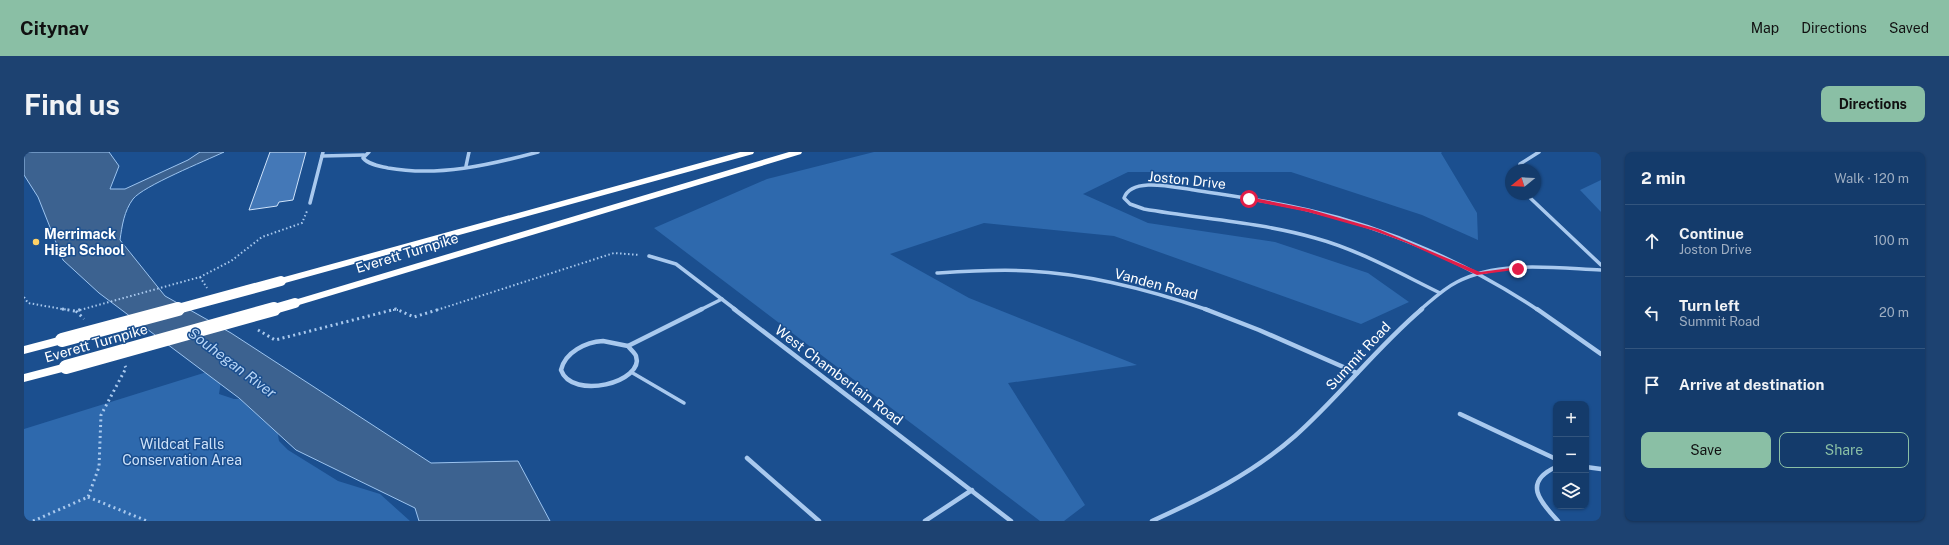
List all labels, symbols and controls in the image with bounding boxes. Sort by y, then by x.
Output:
text: Citynav [20,17,89,39]
text: Map [1751,20,1779,36]
text: Directions [1801,20,1867,36]
text: Saved [1889,20,1929,36]
button: Directions [1821,86,1925,122]
text: Find us [24,88,120,121]
north arrow [1505,164,1541,200]
street label: Joston Drive [1147,168,1227,192]
text: 2 min [1641,168,1686,188]
text: Walk · 120 m [1834,171,1909,186]
route start [1240,190,1258,208]
text: Continue [1679,225,1744,242]
place label: Merrimack High School [44,226,125,258]
street label: Everett Turnpike [354,230,460,276]
icon: ahead [1641,230,1663,252]
text: 100 m [1873,233,1909,248]
marker: Merrimack High School [31,237,41,247]
text: Joston Drive [1679,242,1752,257]
route end [1509,260,1527,278]
street label: Vanden Road [1113,265,1199,303]
text: Turn left [1679,297,1740,314]
icon: left [1641,302,1663,324]
text: 20 m [1879,305,1909,320]
text: Summit Road [1679,314,1760,329]
street label: Summit Road [1322,319,1394,393]
street label: Everett Turnpike [43,321,149,365]
street label: West Chamberlain Road [772,322,906,428]
water label: Souhegan River [185,324,280,401]
icon: arrive [1641,374,1663,396]
text: Arrive at destination [1679,376,1824,393]
map controls [1553,401,1589,509]
button: + [1553,401,1589,437]
button: Save [1641,432,1771,468]
button: Share [1779,432,1909,468]
park label: Wildcat Falls Conservation Area [122,436,242,468]
button: − [1553,437,1589,473]
button: layers [1553,473,1589,509]

